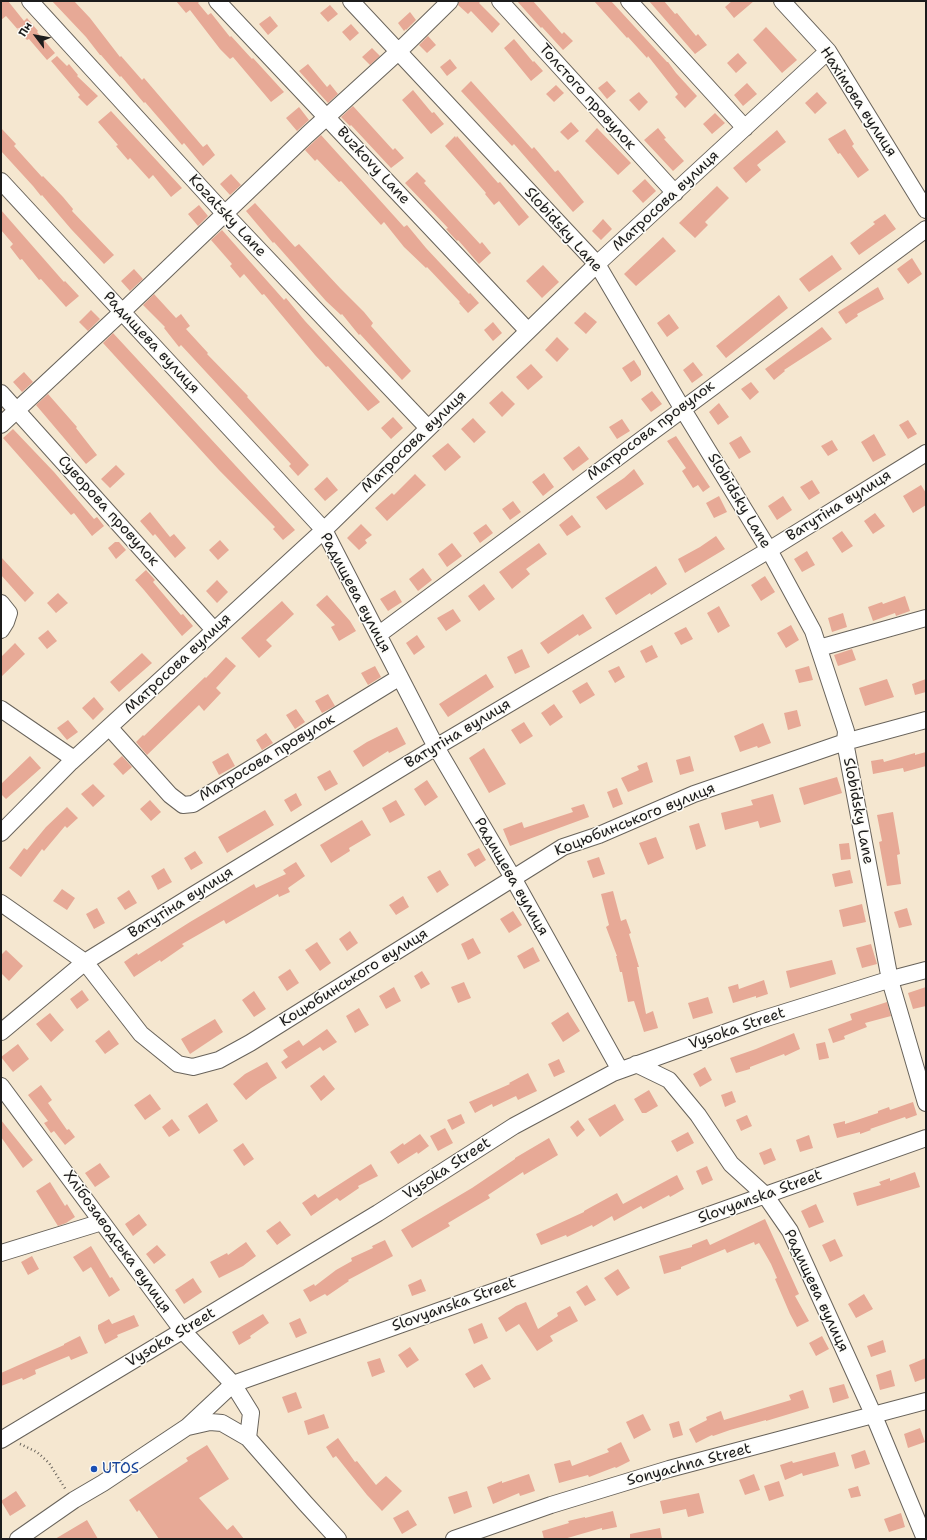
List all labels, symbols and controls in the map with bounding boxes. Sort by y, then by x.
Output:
north arrow [16,16,56,56]
text: Пн [15,19,36,40]
street label: Толстого провулок [535,40,639,154]
street label: Нахімова вулиця [816,44,900,160]
street label: Buzkovy Lane [333,124,413,208]
street label: Матросова вулиця [609,147,723,255]
street label: Kozatsky Lane [184,171,270,261]
street label: Slobidsky Lane [520,184,606,276]
street label: Радищева вулиця [99,288,203,398]
street label: Матросова провулок [584,377,718,485]
street label: Матросова вулиця [358,387,470,497]
street label: Slobidsky Lane [703,450,775,552]
street label: Суворова провулок [54,452,162,570]
street label: Ватутіна вулиця [783,467,895,545]
street label: Радищева вулиця [316,530,394,656]
street label: Матросова вулиця [121,610,235,718]
street label: Ватутіна вулиця [402,695,514,773]
street label: Матросова провулок [196,710,338,806]
street label: Slobidsky Lane [839,756,877,866]
street label: Коцюбинського вулиця [552,780,718,860]
street label: Радищева вулиця [470,815,552,939]
street label: Ватутіна вулиця [125,864,237,942]
street label: Коцюбинського вулиця [277,925,431,1031]
street label: Vysoka Street [686,1004,788,1054]
street label: Vysoka Street [400,1134,494,1204]
street label: Slovyanska Street [696,1166,824,1228]
street label: Хлібозаводська вулиця [59,1167,175,1317]
street label: Радищева вулиця [780,1227,852,1355]
street label: Slovyanska Street [390,1274,518,1336]
street label: Vysoka Street [123,1304,219,1372]
street label: Sonyachna Street [625,1440,753,1490]
place label: UTOS [102,1460,139,1478]
marker: UTOS [89,1464,99,1474]

